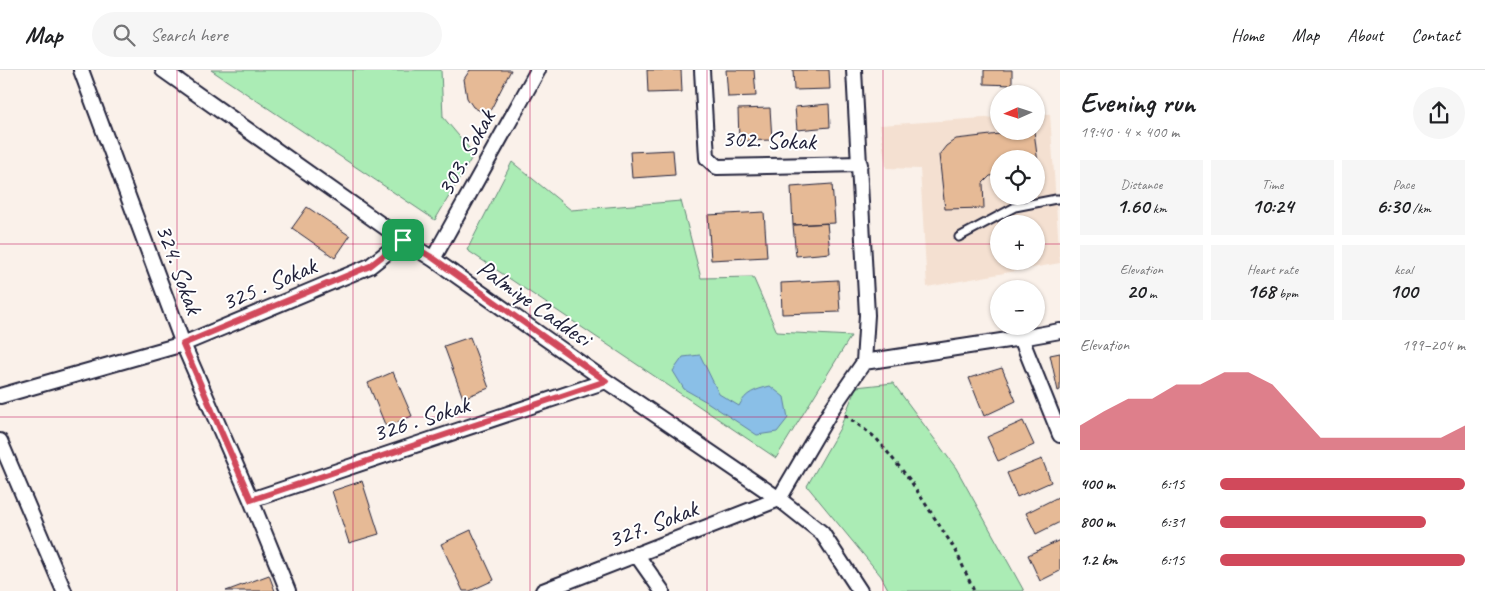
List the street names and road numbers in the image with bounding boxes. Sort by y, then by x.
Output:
street label: 303. Sokak [429,103,504,202]
street label: 302. Sokak [722,122,818,158]
street label: 324. Sokak [148,219,211,320]
street label: 325 . Sokak [217,249,323,318]
street label: Palmiye Caddesi [471,252,600,356]
street label: 326 . Sokak [369,388,475,450]
street label: 327. Sokak [603,492,704,556]

